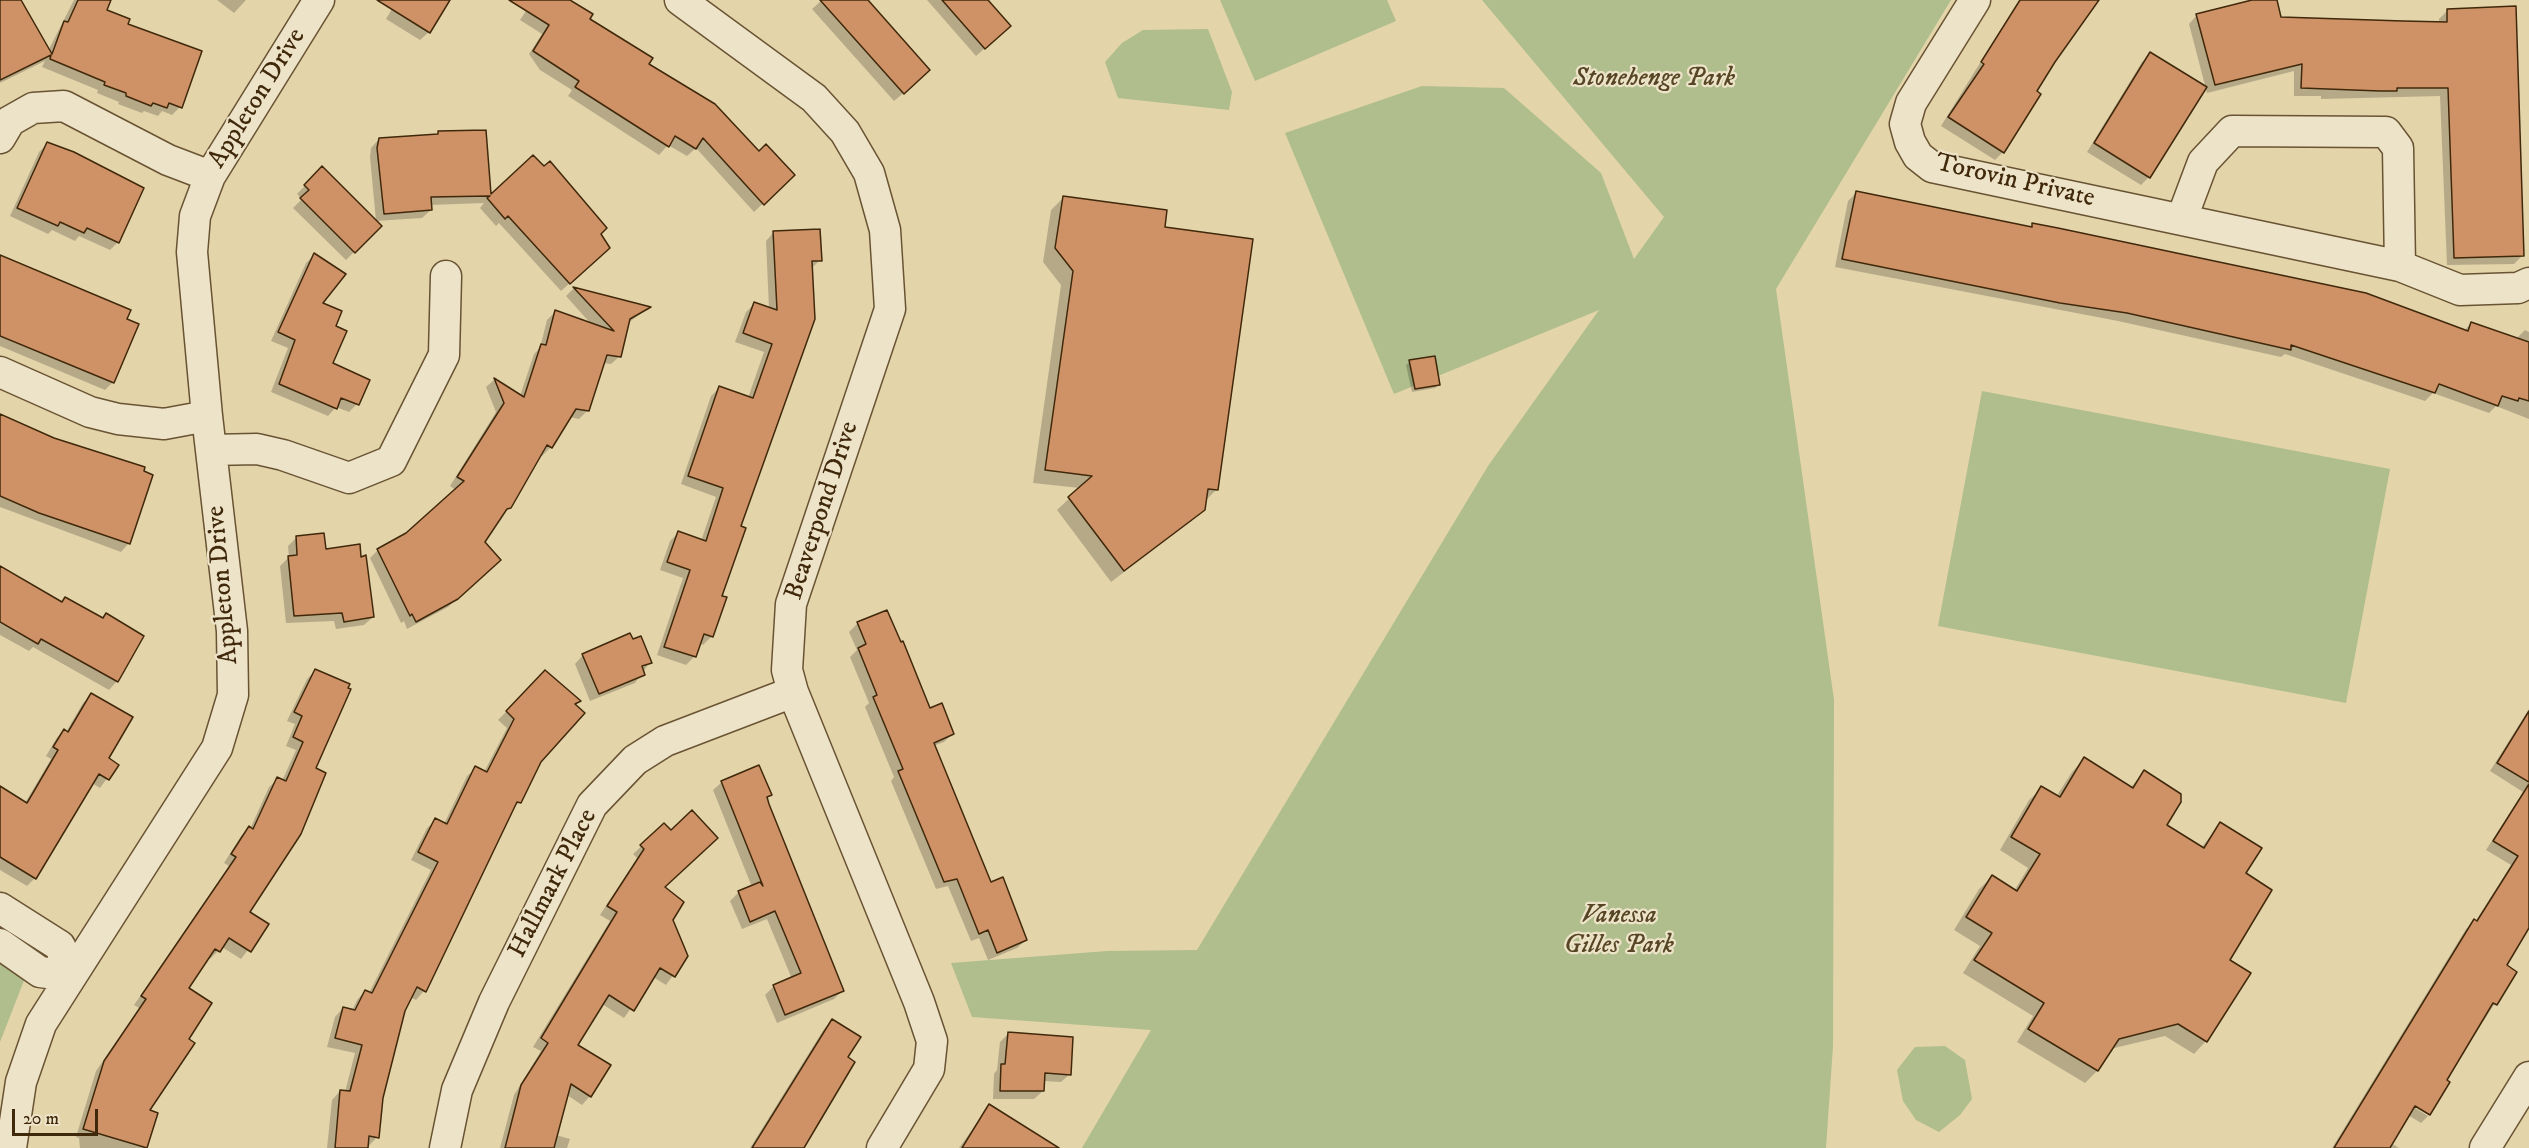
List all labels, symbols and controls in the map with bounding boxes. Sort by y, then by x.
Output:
street label: Appleton Drive [203,23,313,175]
park label: Stonehenge Park [1573,64,1735,96]
street label: Torovin Private [1932,149,2098,215]
street label: Beaverpond Drive [779,418,867,604]
street label: Appleton Drive [202,504,246,666]
street label: Hallmark Place [503,804,605,964]
park label: Vanessa Gilles Park [1564,901,1674,963]
scale bar [15,1097,100,1135]
text: 20 m [23,1108,59,1130]

